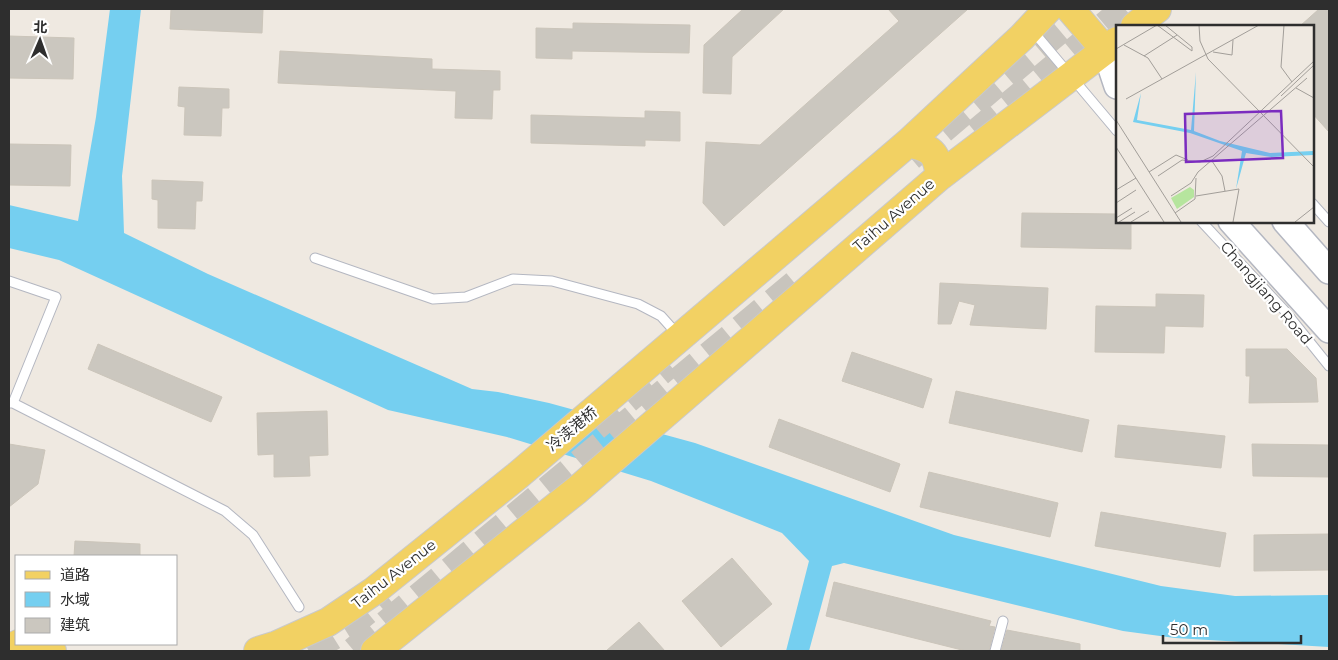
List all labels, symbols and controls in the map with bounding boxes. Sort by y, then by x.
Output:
north arrow [15,15,65,65]
text: 北 [33,18,48,36]
inset map [1116,25,1313,222]
street label: Taihu Avenue [849,174,938,255]
street label: Changjiang Road [1216,237,1316,348]
street label: 冷渎港桥 [543,402,601,455]
street label: Taihu Avenue [348,535,440,612]
legend [15,555,178,645]
text: 道路 [60,565,90,584]
text: 水域 [60,590,90,609]
scale bar [1163,612,1300,644]
text: 建筑 [60,615,90,634]
text: 50 m [1170,620,1208,639]

